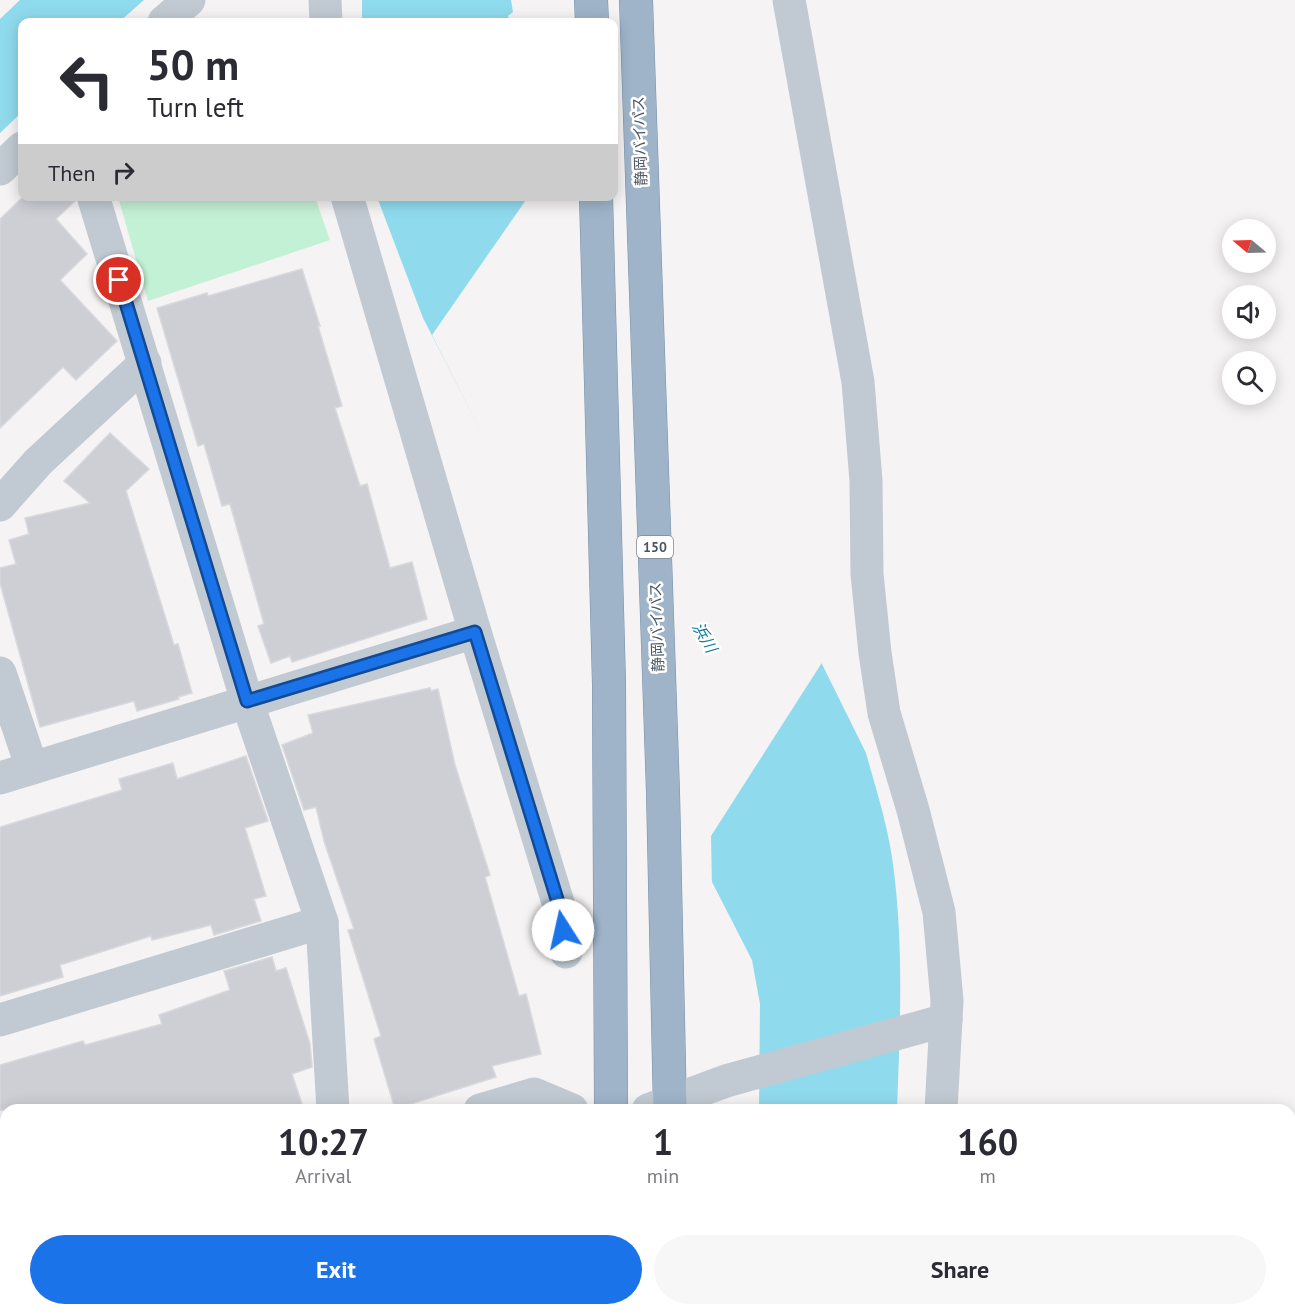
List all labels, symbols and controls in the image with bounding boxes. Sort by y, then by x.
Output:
text: 50 m [147,37,239,92]
icon: left [48,42,126,120]
text: Turn left [147,90,244,124]
street label: 静岡バイパス [628,96,651,186]
icon: right [107,156,140,189]
text: Then [48,159,95,187]
north arrow [1222,219,1276,273]
map controls [1222,219,1276,405]
pin [93,254,144,305]
icon: arrive [102,263,135,296]
button: sound [1222,285,1276,339]
button: search [1222,351,1276,405]
road number: 150 [637,536,673,558]
street label: 静岡バイパス [645,582,668,672]
water label: 浜川 [688,618,723,658]
position arrow [531,898,595,962]
text: 10:27 [278,1118,369,1165]
text: 1 [653,1118,673,1165]
text: 160 [957,1118,1018,1165]
text: Arrival [295,1163,351,1189]
text: min [647,1163,679,1189]
text: m [980,1163,996,1189]
button: Exit [30,1235,642,1304]
button: Share [654,1235,1266,1304]

